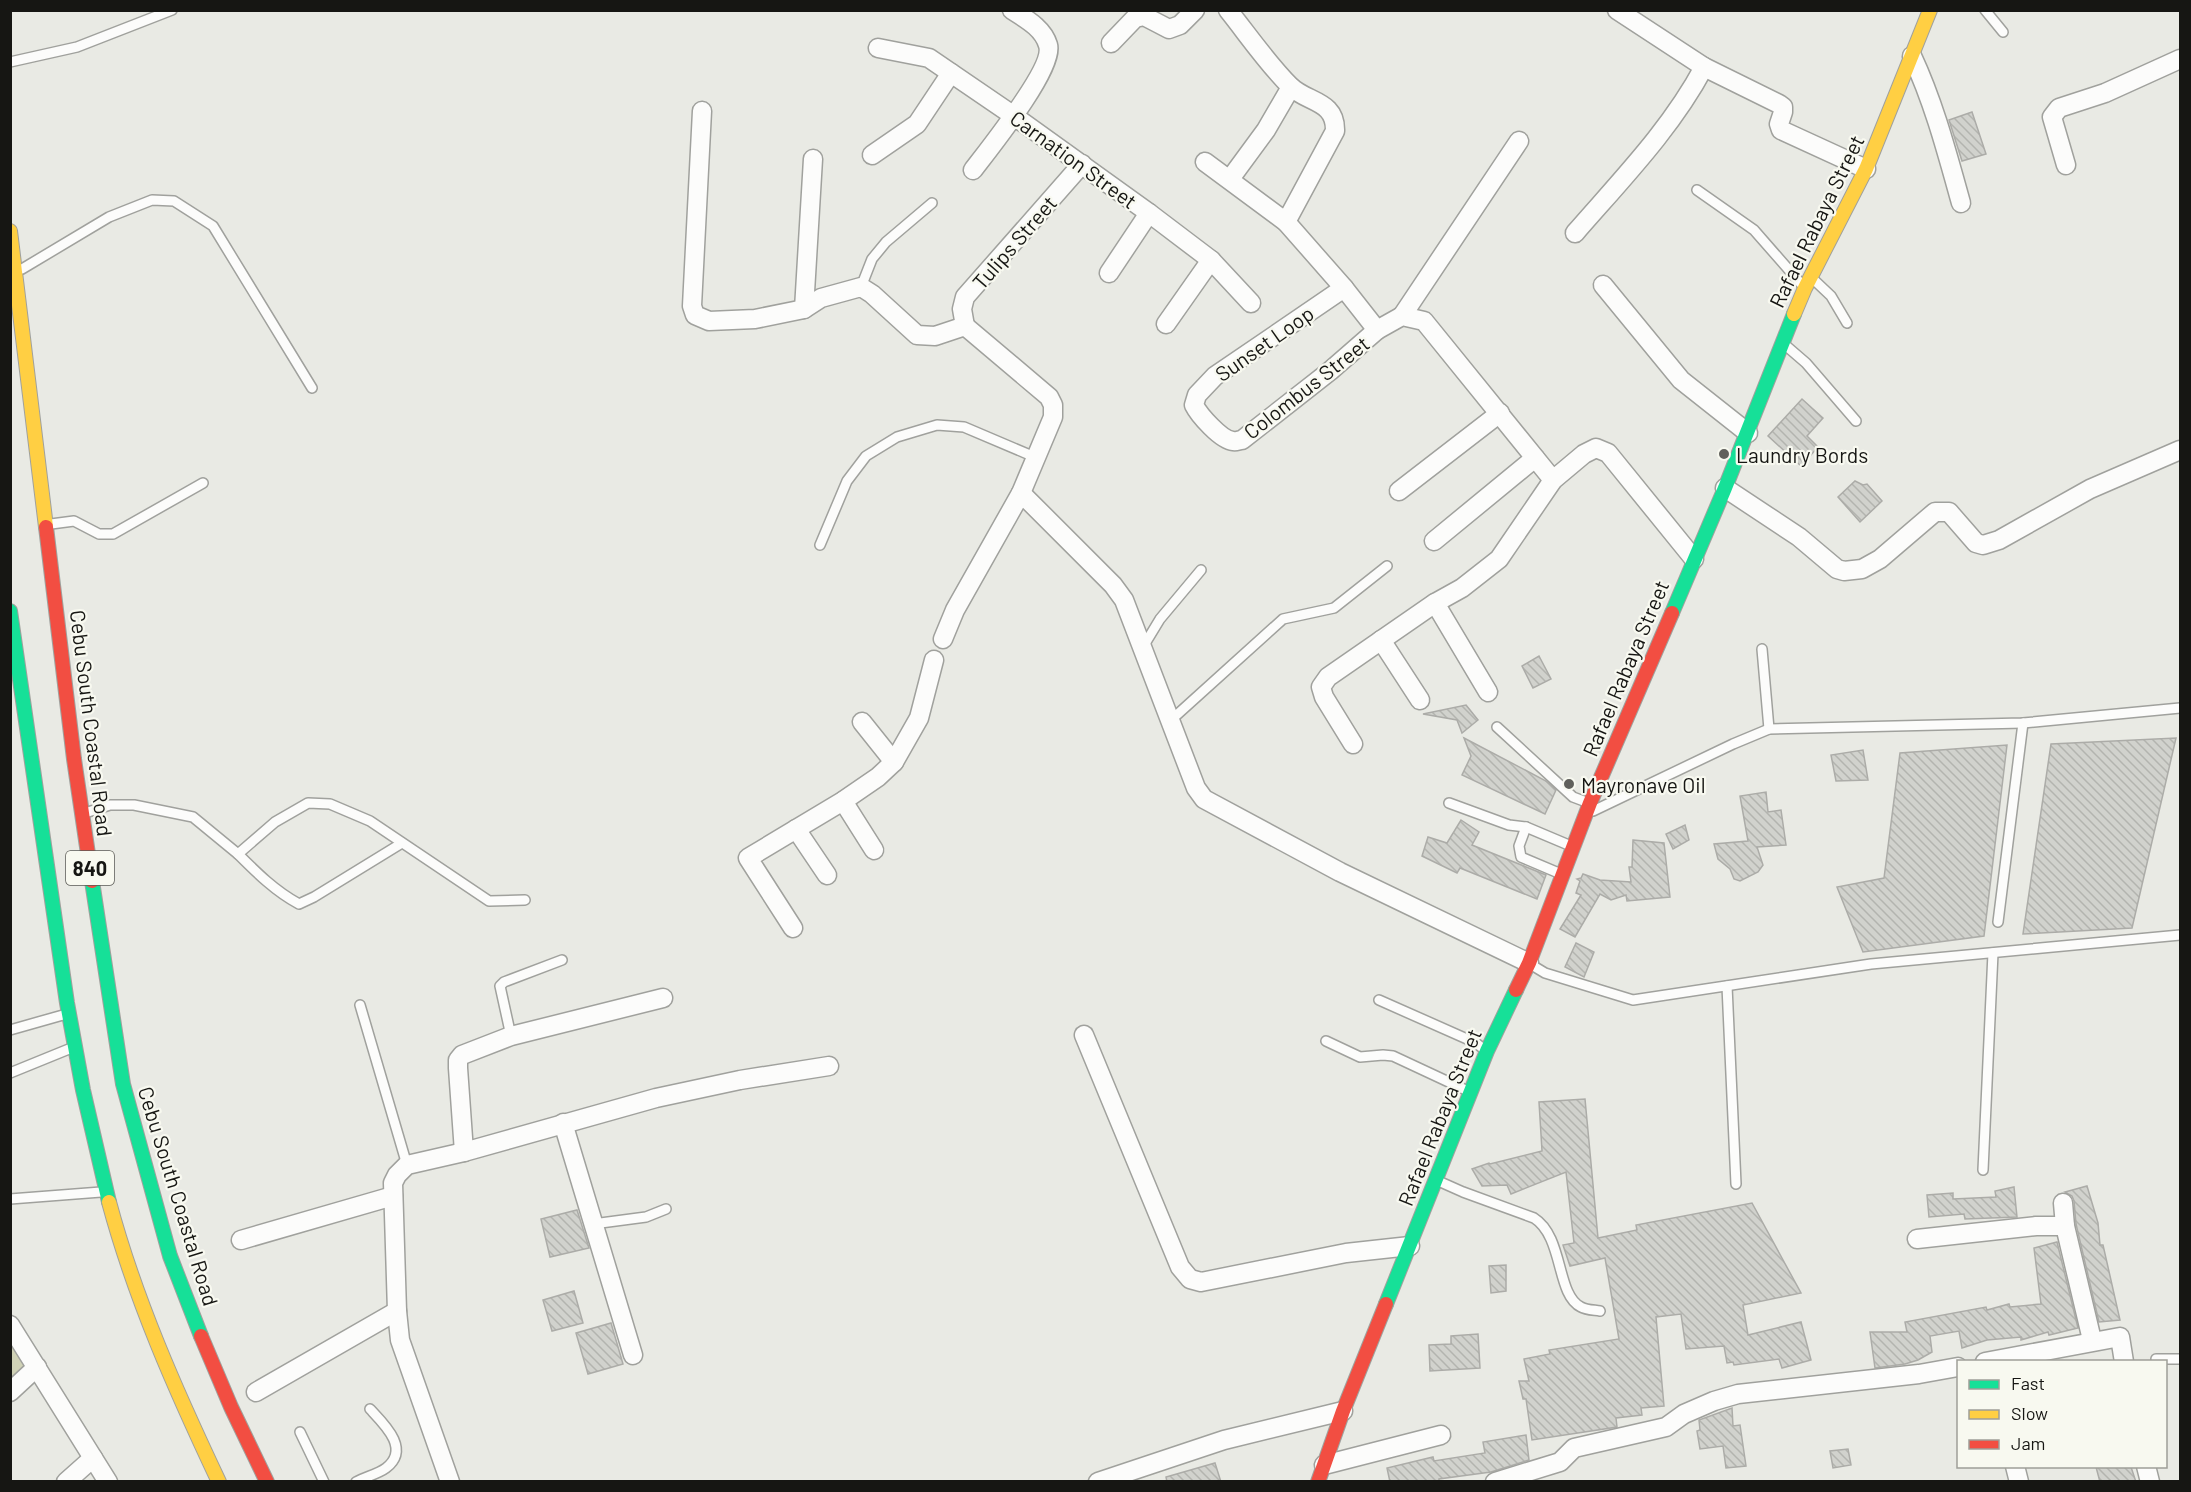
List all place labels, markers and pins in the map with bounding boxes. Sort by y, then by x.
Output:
place label: Laundry Bords [1736,442,1868,467]
marker: Laundry Bords [1717,447,1731,461]
place label: Mayronave Oil [1581,772,1705,797]
marker: Mayronave Oil [1562,777,1576,791]

